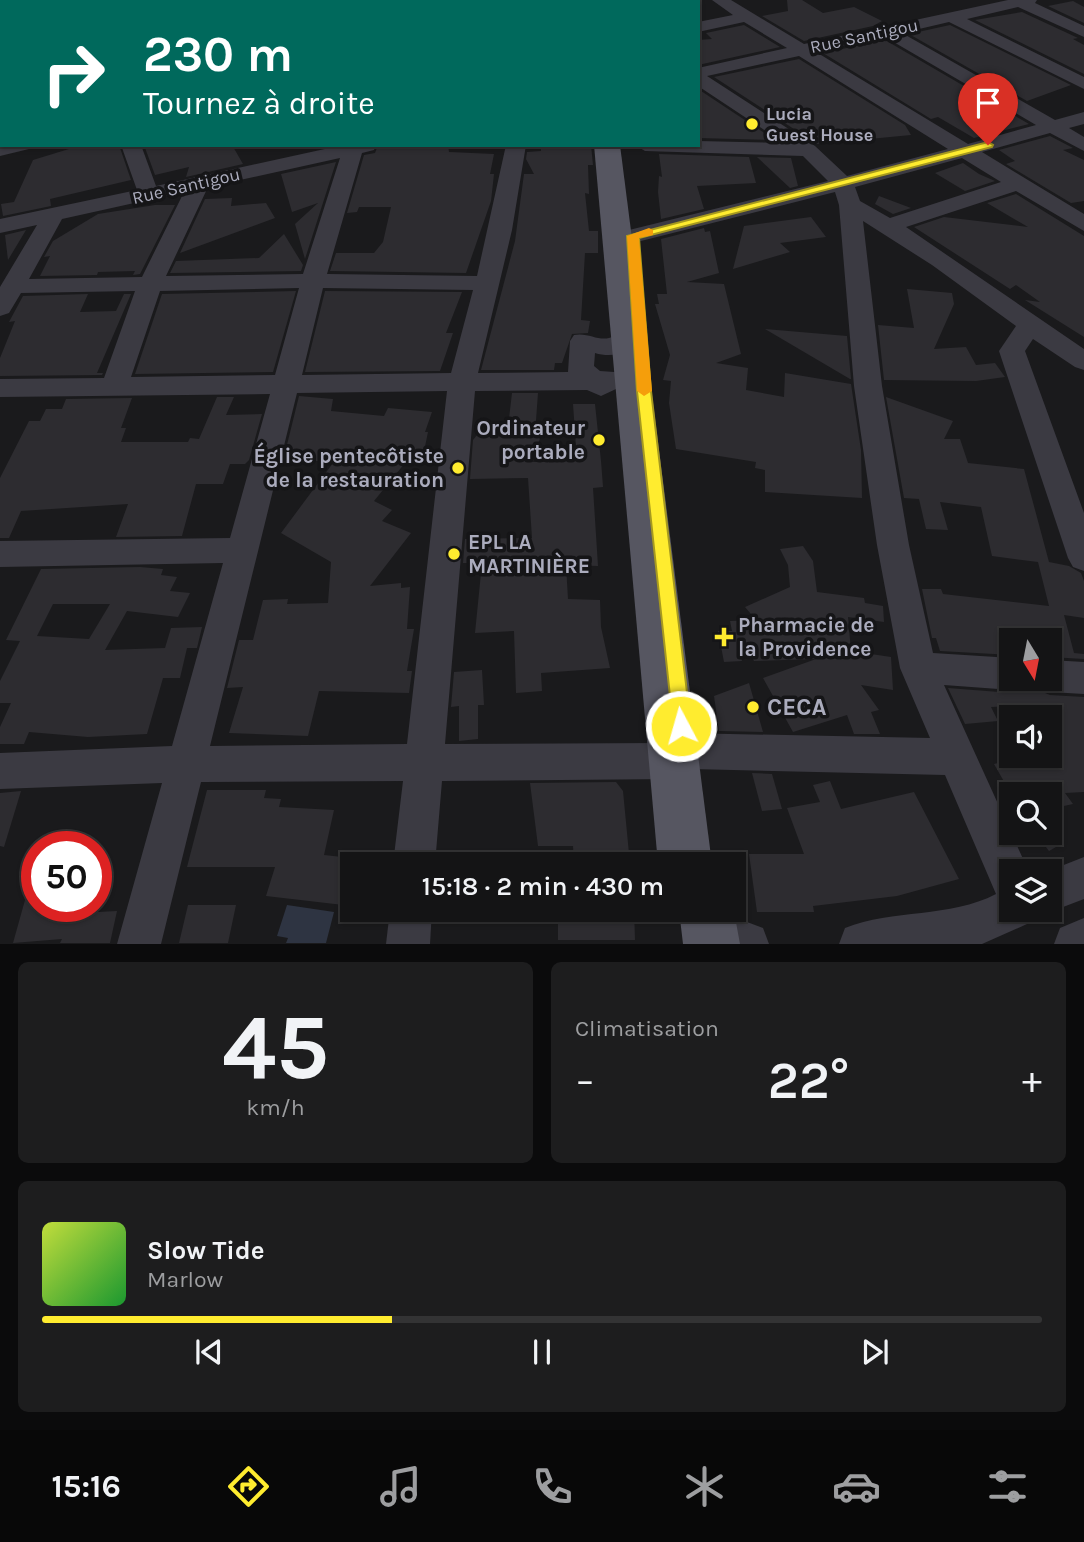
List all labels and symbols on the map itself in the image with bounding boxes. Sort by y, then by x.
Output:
street label: Rue Santigou [808,14,920,58]
pin [958,73,1018,145]
place label: Lucia Guest House [766,103,873,146]
marker: Lucia Guest House [744,116,760,132]
street label: Rue Santigou [130,163,242,209]
place label: Ordinateur portable [476,416,586,464]
marker: Ordinateur portable [591,432,607,448]
place label: Église pentecôtiste de la restauration [254,442,444,492]
marker: Église pentecôtiste de la restauration [450,460,466,476]
place label: EPL LA MARTINIÈRE [468,530,590,578]
marker: EPL LA MARTINIÈRE [446,546,462,562]
place label: Pharmacie de la Providence [738,613,875,661]
north arrow [999,628,1062,691]
marker: Pharmacie de la Providence [716,629,732,645]
position arrow [644,689,718,763]
place label: CECA [767,693,827,721]
marker: CECA [745,699,761,715]
speed limit sign: 50 [21,831,112,922]

